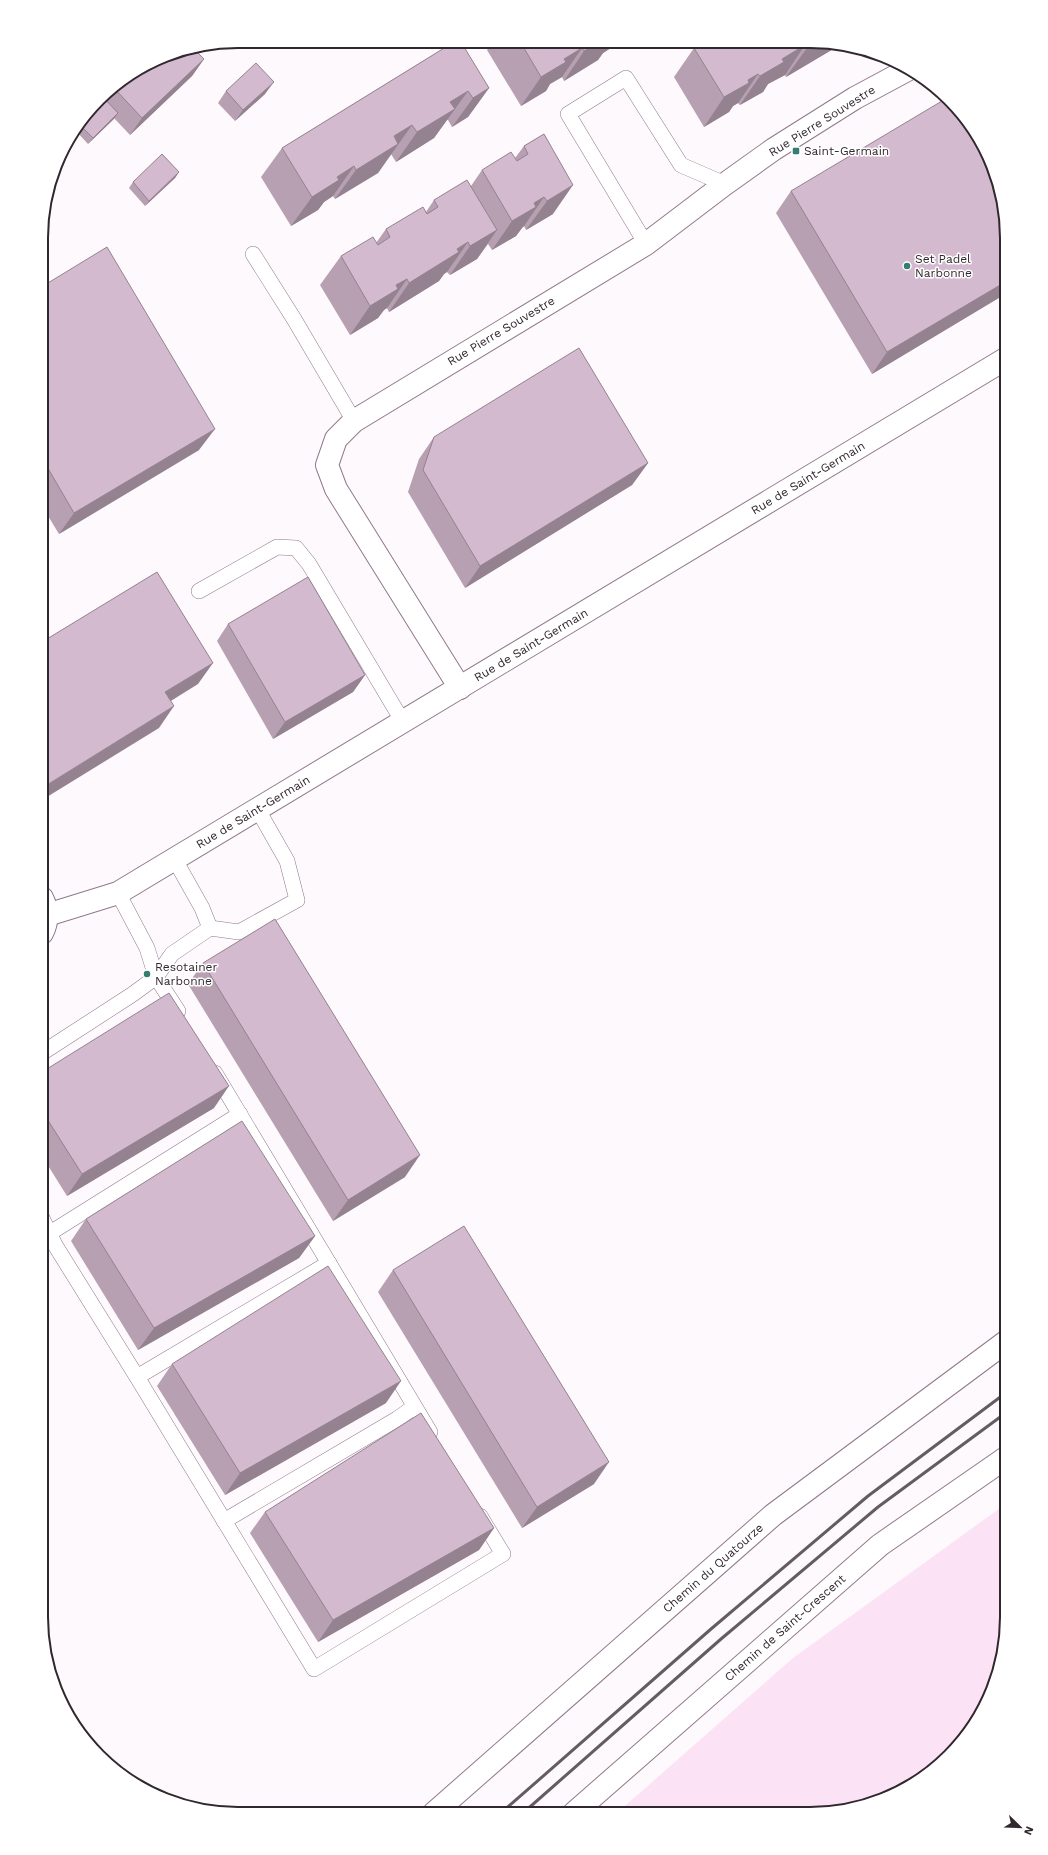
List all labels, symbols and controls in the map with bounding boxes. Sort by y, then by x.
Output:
street label: Rue Pierre Souvestre [766,82,878,159]
place label: Saint-Germain [804,144,889,158]
marker: Saint-Germain [791,146,801,156]
place label: Set Padel Narbonne [915,252,972,280]
marker: Set Padel Narbonne [902,261,912,271]
street label: Rue Pierre Souvestre [445,293,557,369]
street label: Rue de Saint-Germain [749,439,867,517]
street label: Rue de Saint-Germain [472,606,590,684]
street label: Rue de Saint-Germain [194,773,312,851]
place label: Resotainer Narbonne [155,960,217,988]
marker: Resotainer Narbonne [142,969,152,979]
street label: Chemin du Quatourze [660,1521,766,1615]
street label: Chemin de Saint-Crescent [722,1572,848,1684]
north arrow [1000,1807,1040,1847]
text: N [1021,1824,1036,1837]

